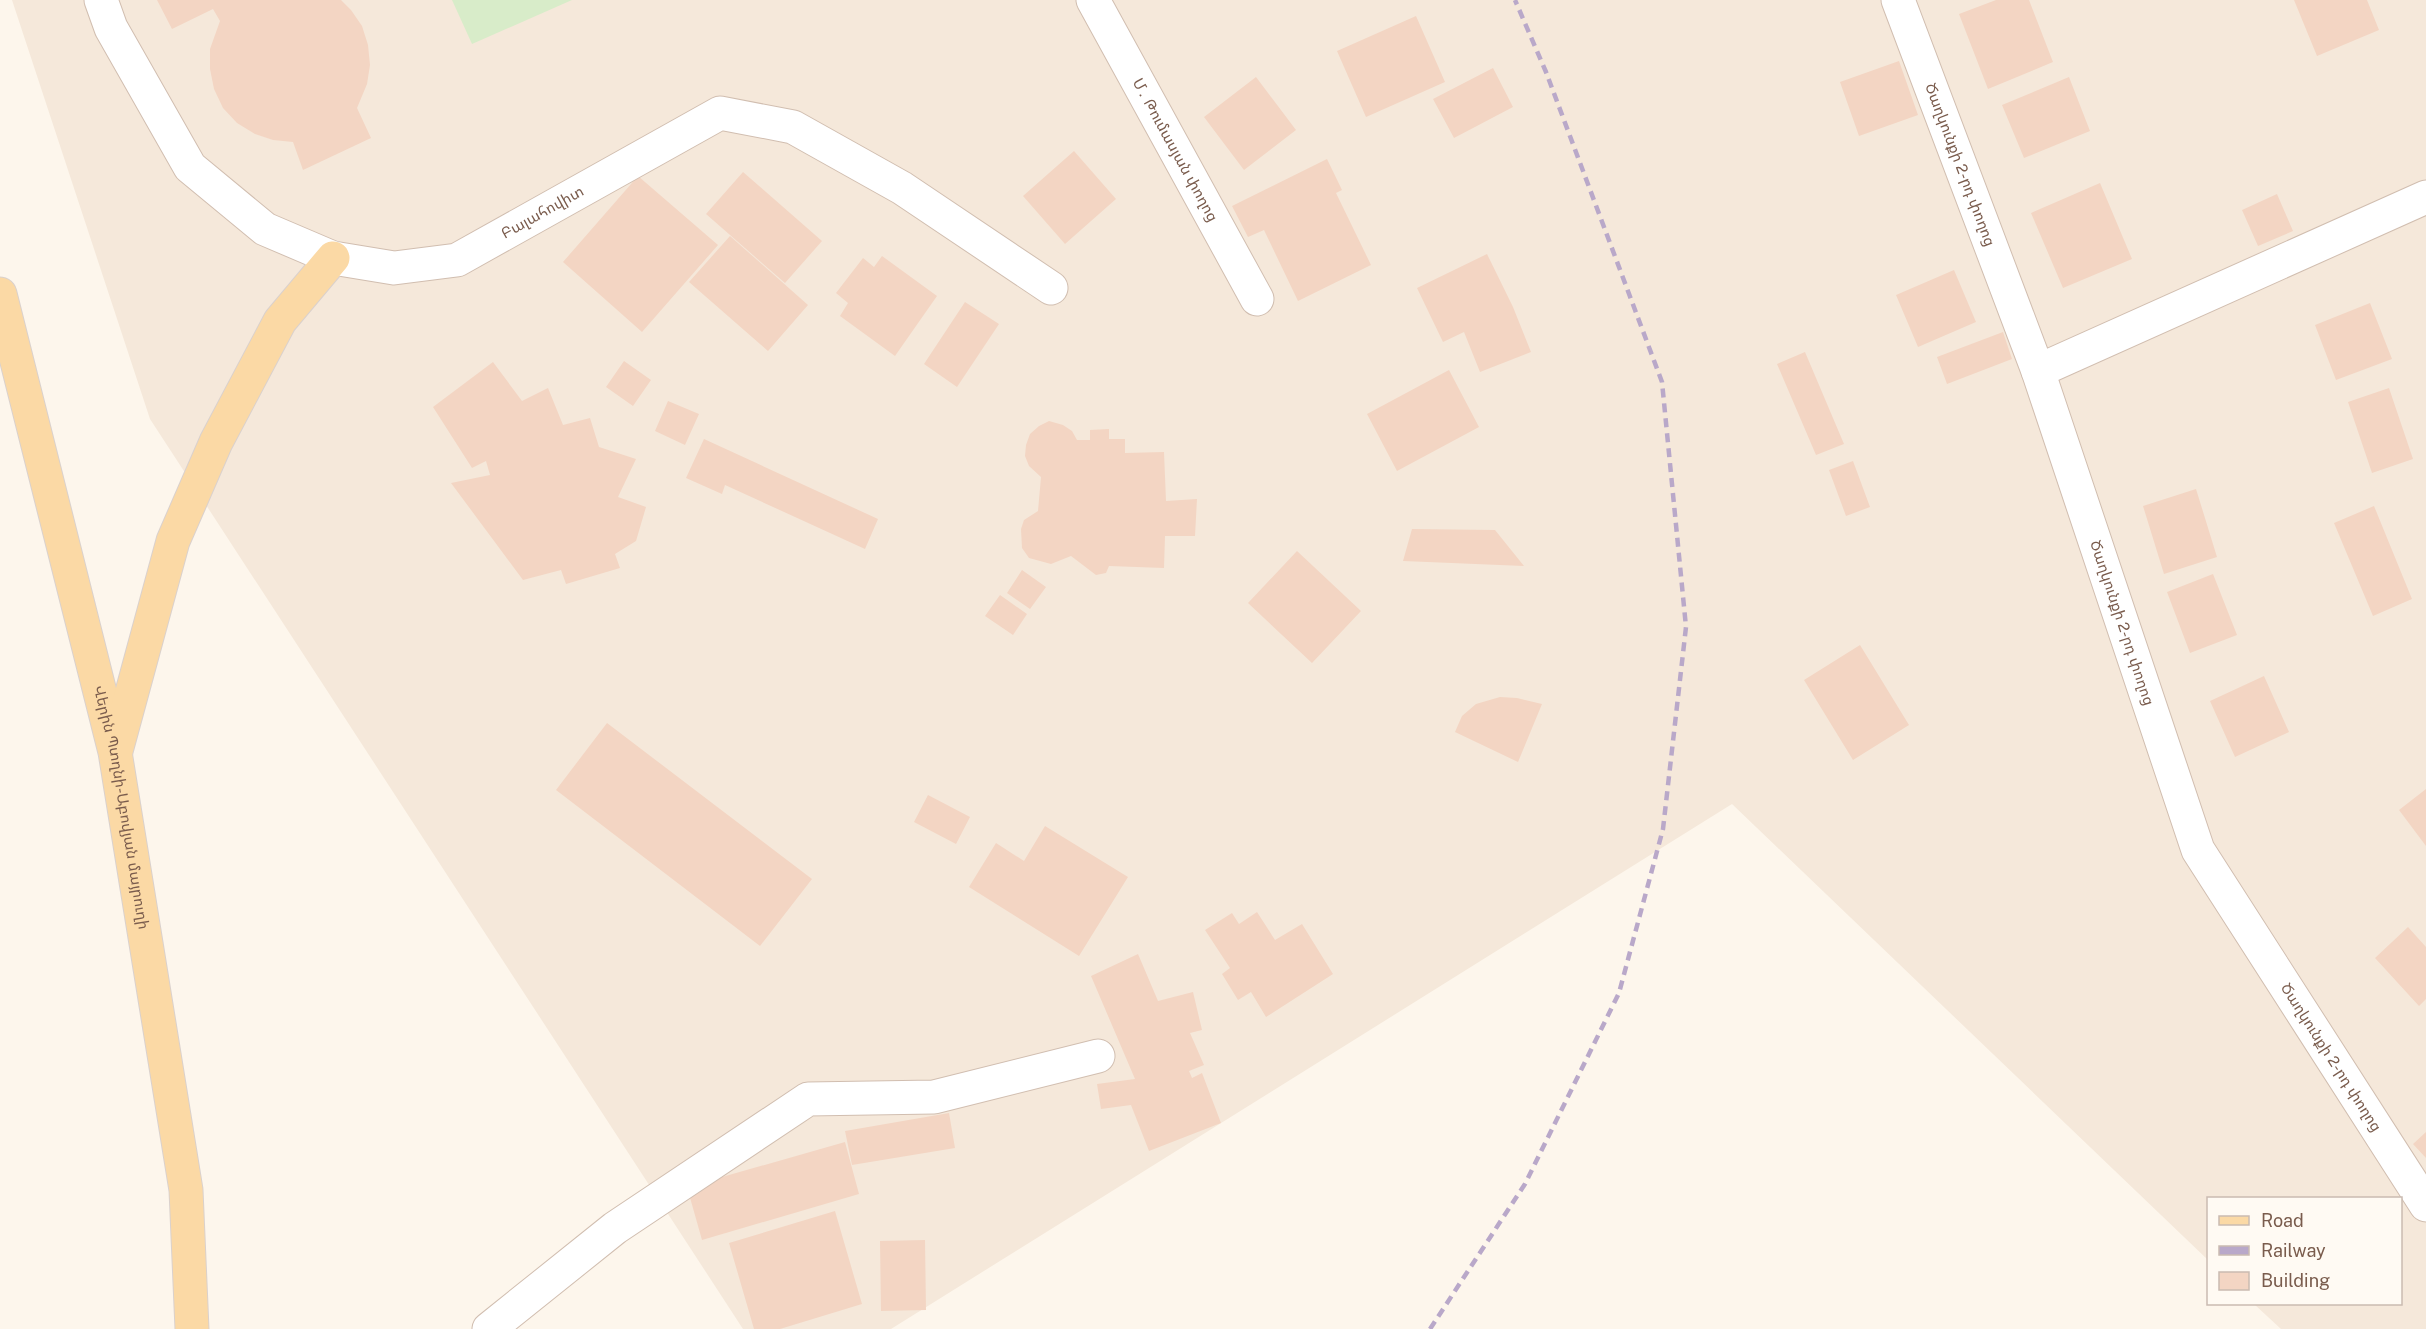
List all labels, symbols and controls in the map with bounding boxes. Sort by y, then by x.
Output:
street label: Մ․ Թումասյան փողոց [1130,75,1222,225]
street label: Ծաղկունքի 2-րդ փողոց [1922,81,1999,249]
street label: Բալահովիտ [498,182,586,242]
street label: Ծաղկունքի 2-րդ փողոց [2087,538,2158,708]
street label: Վերին Պտղնի-Աբովյան մայրուղի [91,684,153,931]
street label: Ծաղկունքի 2-րդ փողոց [2278,980,2386,1135]
legend [2207,1197,2402,1305]
text: Road [2261,1210,2304,1231]
text: Railway [2261,1240,2326,1261]
text: Building [2261,1270,2330,1291]

